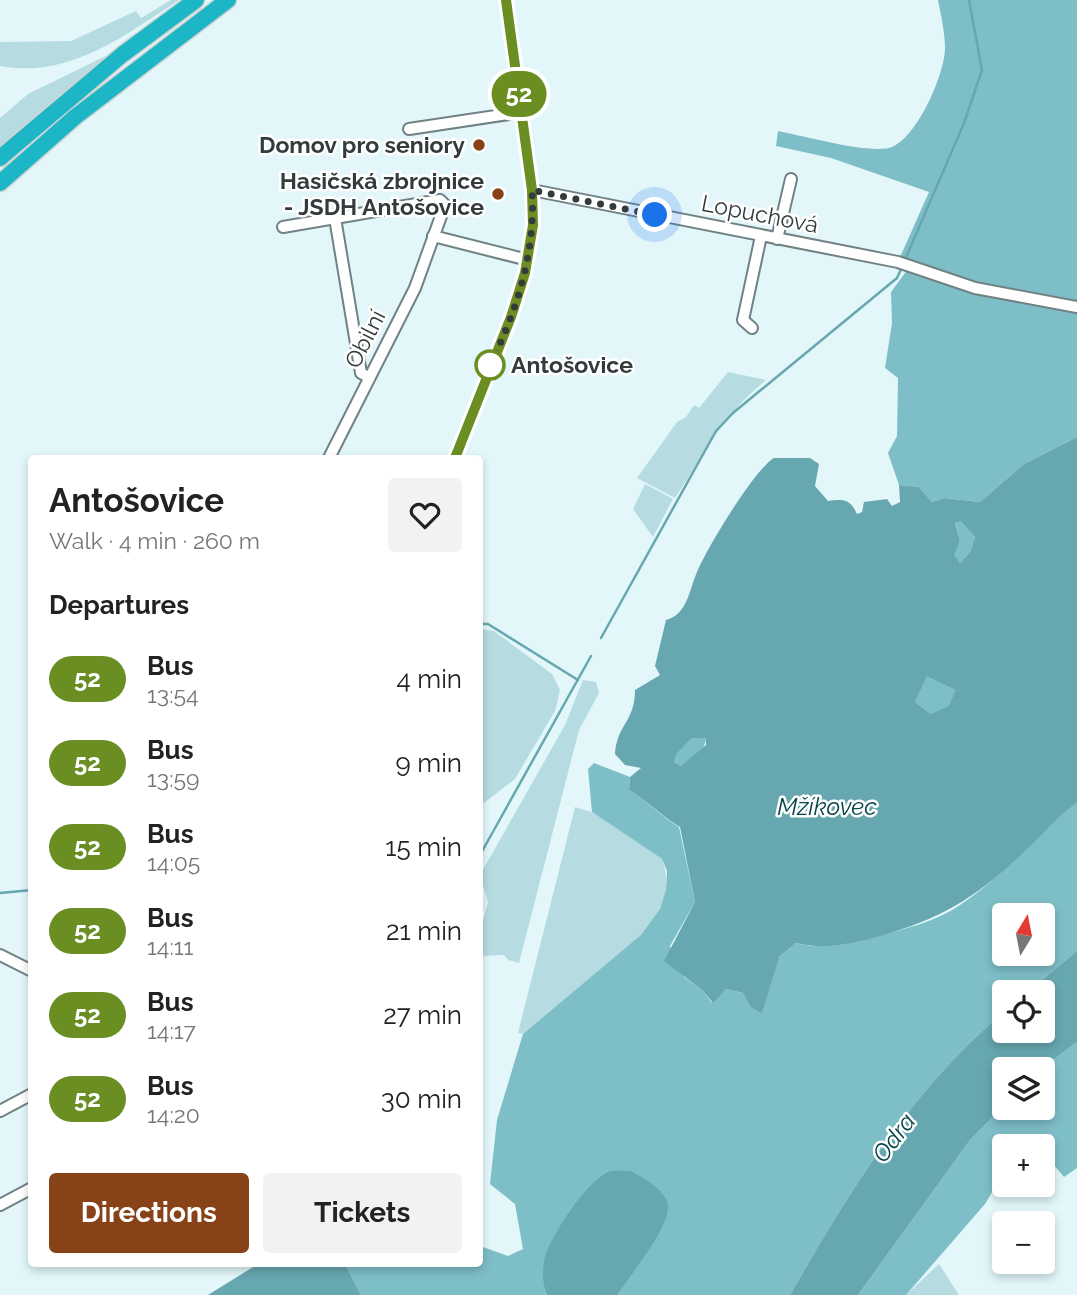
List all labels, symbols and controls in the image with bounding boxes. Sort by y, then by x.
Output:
line badge: 52 [488,71,550,117]
text: 52 [506,79,532,108]
place label: Domov pro seniory [259,131,465,158]
marker: Domov pro seniory [471,137,487,153]
place label: Hasičská zbrojnice - JSDH Antošovice [280,167,484,220]
marker: Hasičská zbrojnice - JSDH Antošovice [490,186,506,202]
street label: Lopuchová [699,189,821,238]
your location [637,197,672,232]
street label: Obilní [339,305,391,372]
marker: Antošovice [475,350,505,380]
place label: Antošovice [511,351,633,378]
button: heart [388,478,462,552]
text: Antošovice [49,481,224,520]
text: Walk · 4 min · 260 m [49,527,260,554]
text: Departures [49,590,189,620]
text: Bus [147,651,194,681]
text: 52 [74,664,101,693]
text: 4 min [396,664,462,694]
text: 13:54 [147,681,199,708]
text: Bus [147,735,194,765]
text: 52 [74,748,101,777]
text: 9 min [395,748,462,778]
text: 13:59 [147,765,199,792]
water label: Mžíkovec [777,792,877,821]
text: Bus [147,819,194,849]
text: 52 [74,832,101,861]
text: 15 min [385,832,462,862]
text: 14:05 [147,849,200,876]
text: Bus [147,903,194,933]
north arrow [992,903,1055,966]
map controls [992,903,1055,1274]
text: 52 [74,916,101,945]
text: 21 min [386,916,462,946]
text: 14:11 [147,933,193,960]
button: locate [992,980,1055,1043]
text: Bus [147,987,194,1017]
text: 52 [74,1000,101,1029]
text: 27 min [383,1000,462,1030]
text: 14:17 [147,1017,196,1044]
button: layers [992,1057,1055,1120]
text: Bus [147,1071,194,1101]
text: 52 [74,1084,101,1113]
text: 30 min [381,1084,462,1114]
text: 14:20 [147,1101,200,1128]
water label: Odra [866,1107,921,1168]
button: + [992,1134,1055,1197]
button: Directions [49,1173,249,1253]
button: Tickets [263,1173,462,1253]
button: − [992,1211,1055,1274]

